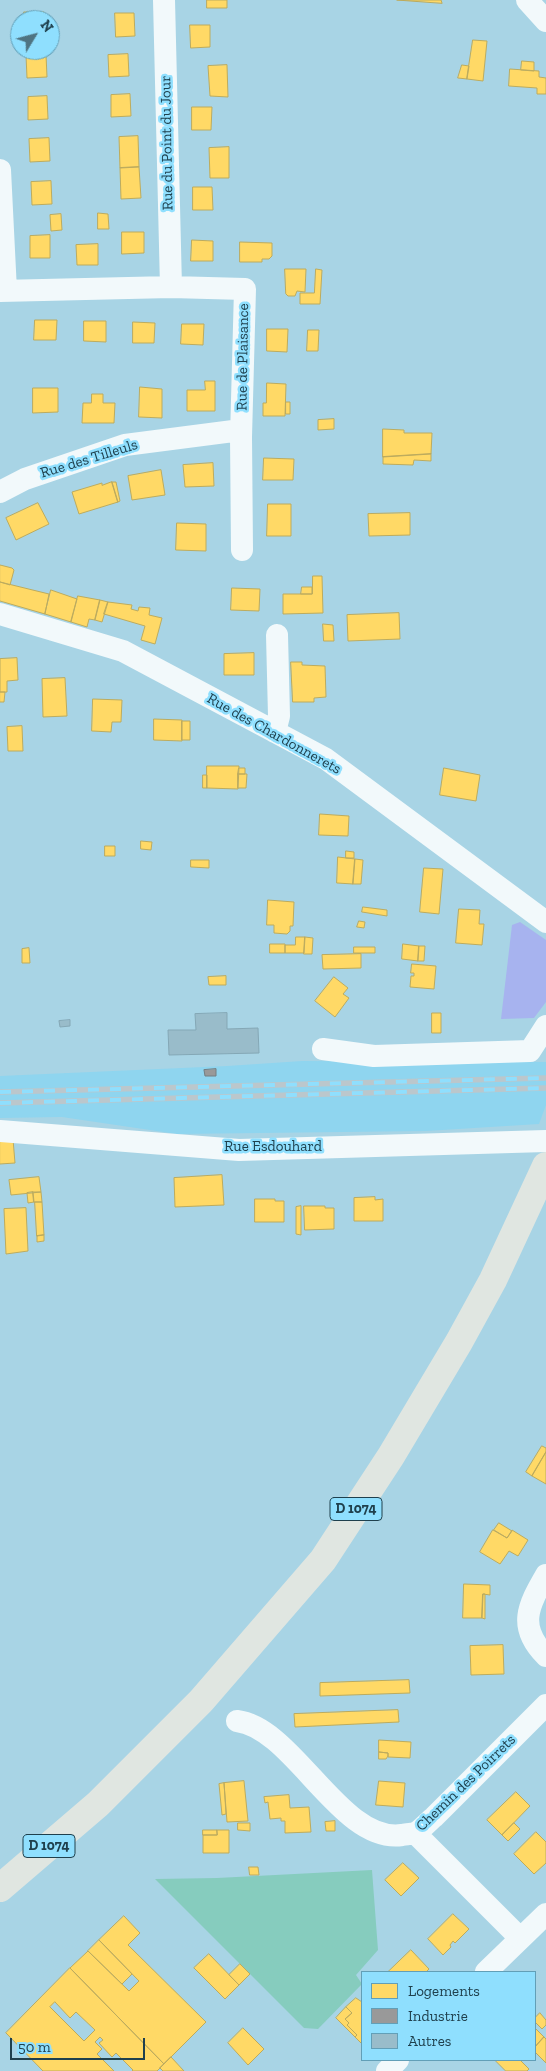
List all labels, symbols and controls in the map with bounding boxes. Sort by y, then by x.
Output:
north arrow [10,10,60,60]
text: N [37,17,57,36]
street label: Rue du Point du Jour [157,75,177,211]
street label: Rue de Plaisance [233,303,253,411]
street label: Rue des Tilleuls [38,436,140,482]
street label: Rue des Chardonnerets [204,690,344,778]
street label: Rue Esdouhard [224,1138,322,1156]
road number: D 1074 [330,1498,382,1520]
street label: Chemin des Poirrets [412,1731,520,1835]
road number: D 1074 [23,1834,75,1858]
legend [361,1971,536,2061]
text: Logements [408,1982,480,2000]
text: Industrie [408,2007,468,2025]
scale bar [12,2028,148,2060]
text: Autres [408,2032,451,2050]
text: 50 m [18,2038,51,2056]

